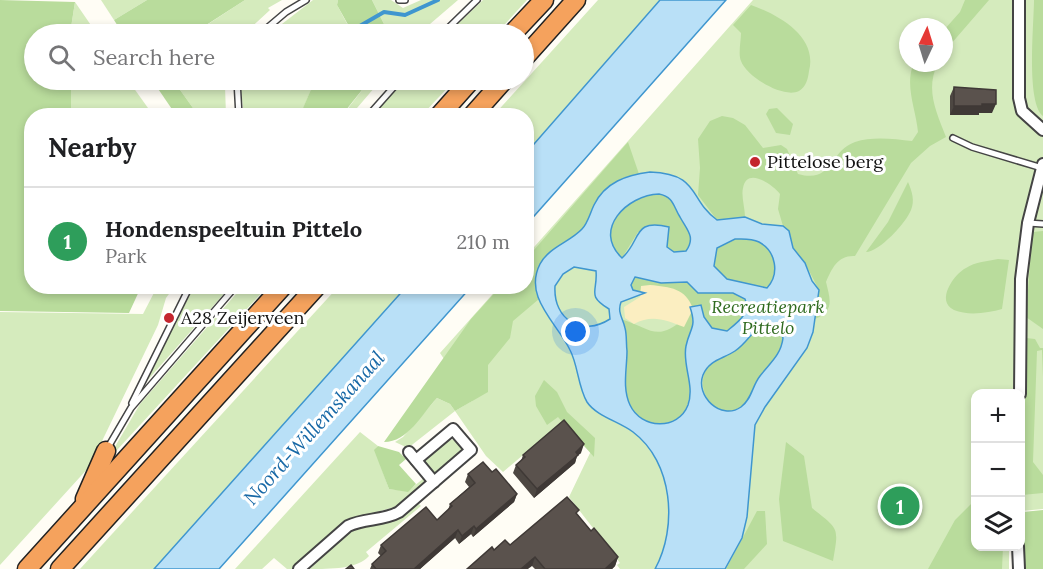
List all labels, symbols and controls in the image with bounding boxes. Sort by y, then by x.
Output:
north arrow [899,18,953,72]
search box [24,24,534,90]
icon: search [45,41,78,74]
text: Search here [93,43,215,71]
text: Nearby [48,131,136,164]
place label: Pittelose berg [767,150,884,173]
marker: Pittelose berg [748,155,762,169]
text: Hondenspeeltuin Pittelo [105,215,362,243]
text: 1 [63,229,72,254]
text: 210 m [456,229,510,254]
text: Park [105,243,147,268]
park label: Recreatiepark Pittelo [711,295,825,339]
place label: A28 Zeijerveen [180,306,304,329]
marker: A28 Zeijerveen [162,311,176,325]
your location [561,317,590,346]
water label: Noord-Willemskanaal [238,345,390,510]
map controls [971,389,1025,551]
button: + [971,389,1025,443]
button: − [971,443,1025,497]
pin: 1 [880,484,920,528]
button: layers [971,497,1025,551]

